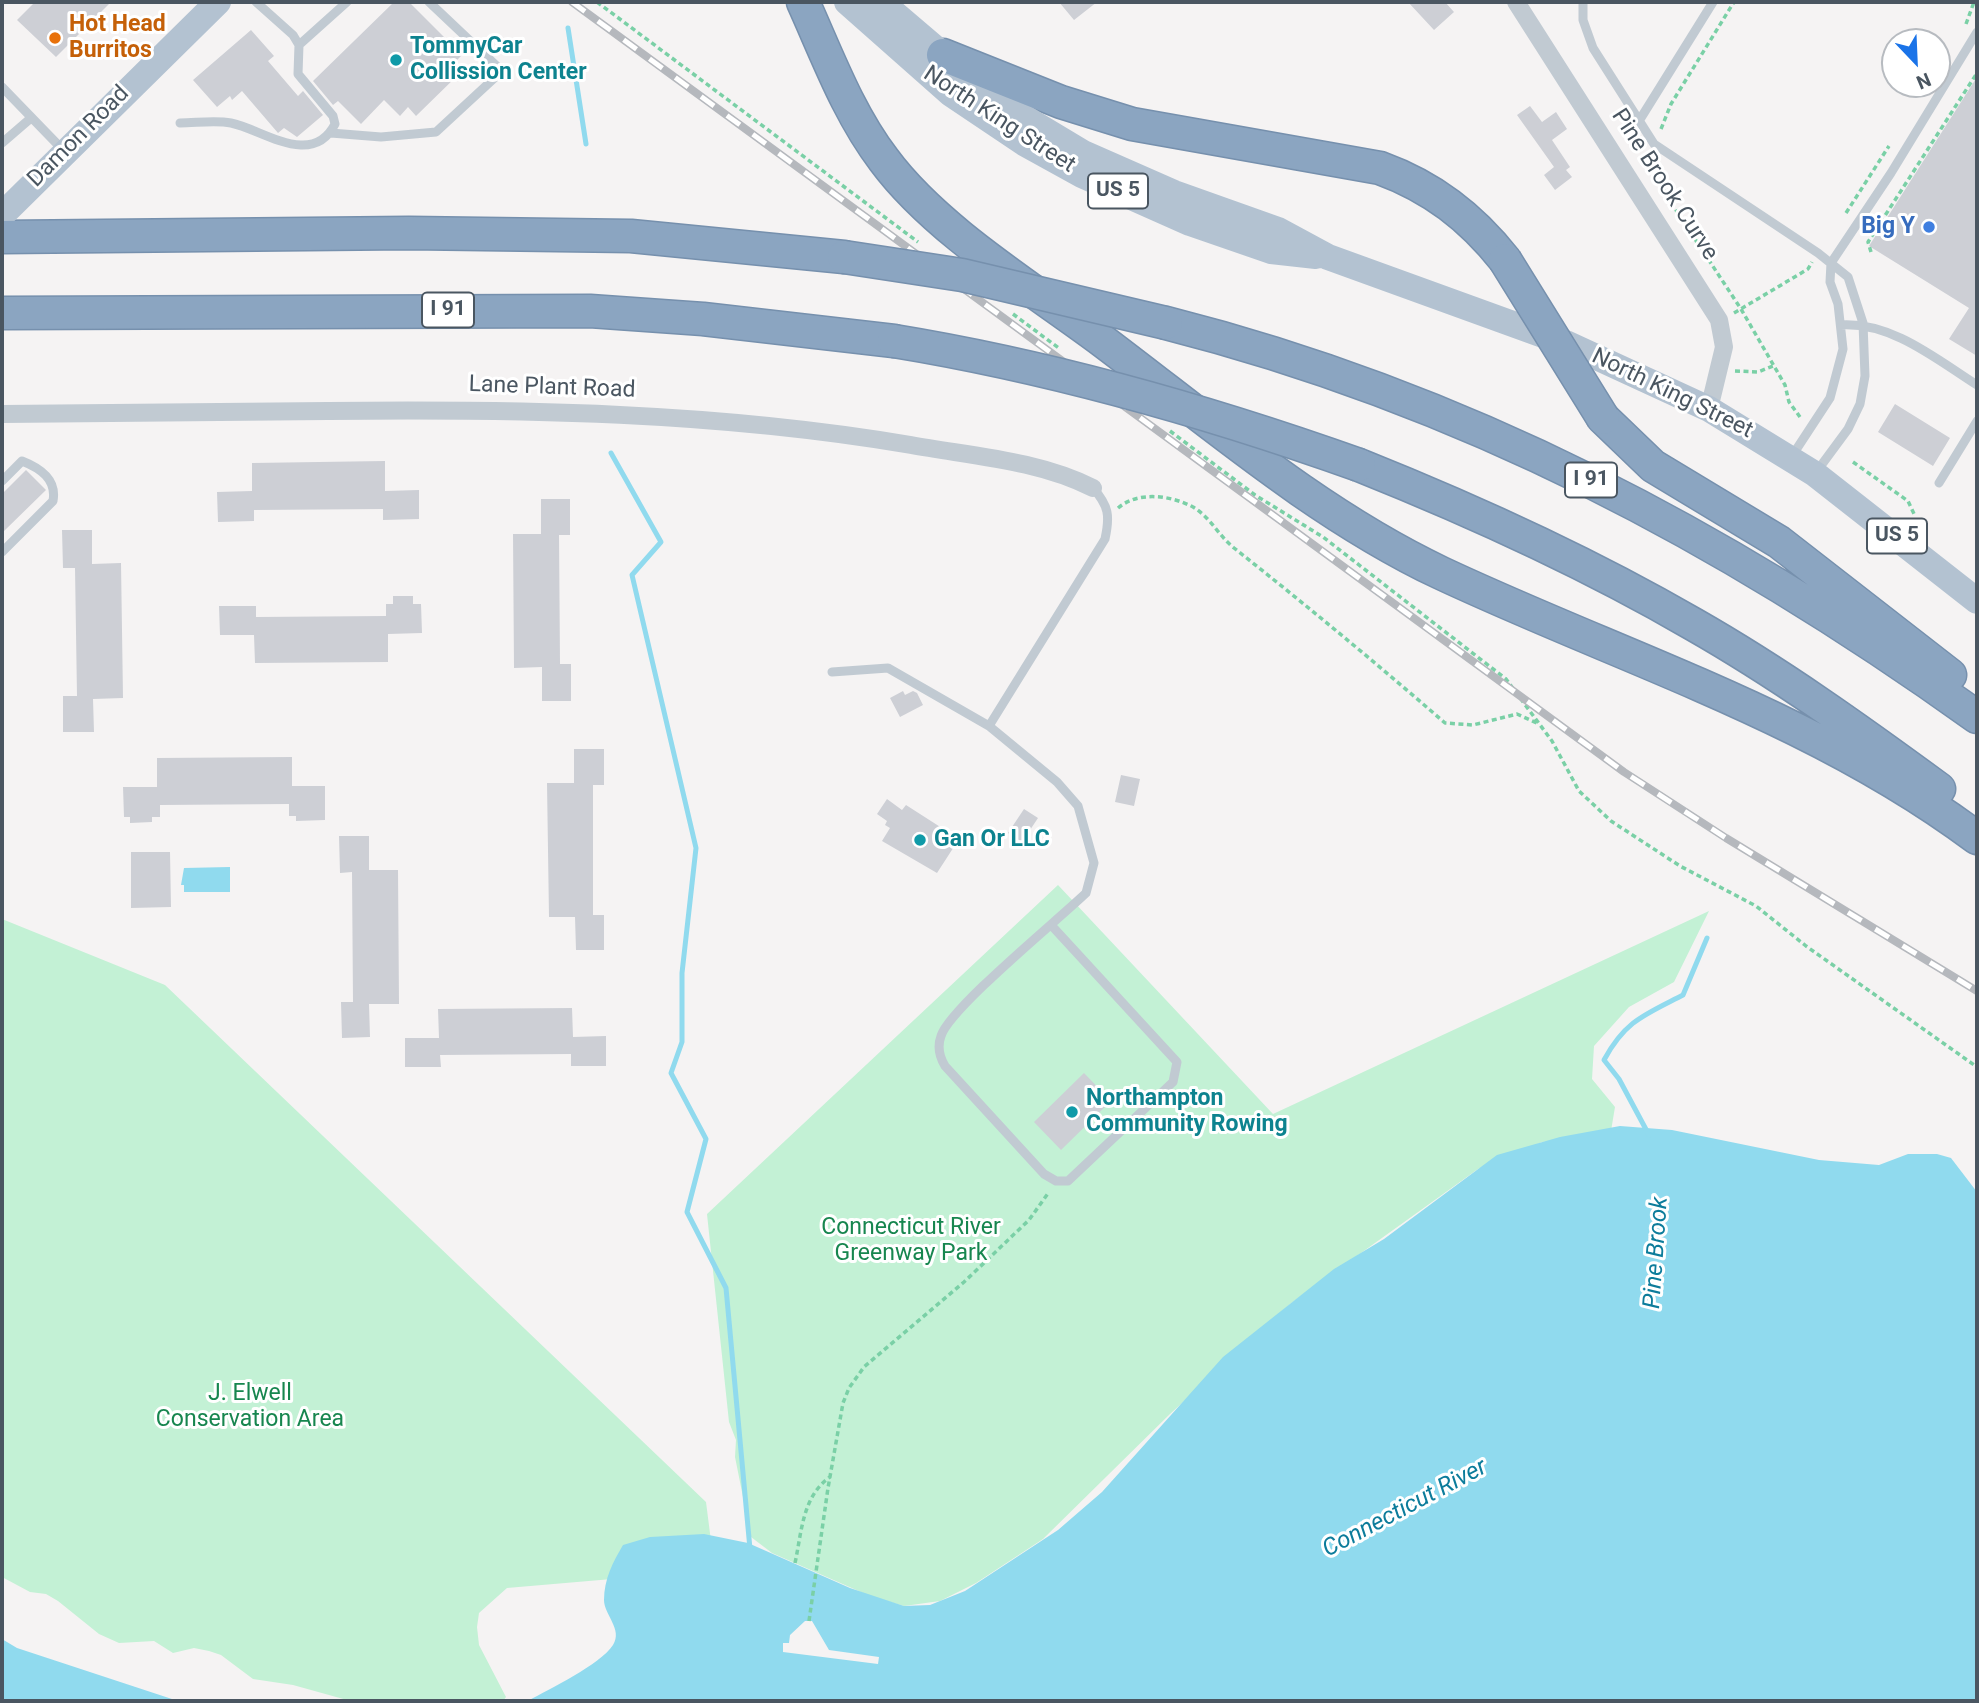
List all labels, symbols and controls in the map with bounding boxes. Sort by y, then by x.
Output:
place label: Hot Head Burritos [69,11,166,65]
north arrow [1881,28,1951,98]
marker: Hot Head Burritos [47,30,63,46]
place label: TommyCar Collission Center [410,33,587,87]
marker: TommyCar Collission Center [388,52,404,68]
street label: North King Street [918,61,1080,179]
text: N [1913,68,1934,94]
street label: Damon Road [23,81,135,193]
street label: Pine Brook Curve [1605,104,1723,266]
road number: US 5 [1088,174,1148,208]
place label: Big Y [1861,213,1915,241]
marker: Big Y [1921,219,1937,235]
road number: I 91 [422,292,474,328]
street label: North King Street [1587,343,1757,445]
street label: Lane Plant Road [468,371,636,405]
road number: I 91 [1565,462,1617,498]
road number: US 5 [1867,518,1927,554]
place label: Gan Or LLC [934,826,1050,854]
marker: Gan Or LLC [912,832,928,848]
place label: Northampton Community Rowing [1086,1085,1288,1139]
marker: Northampton Community Rowing [1064,1104,1080,1120]
water label: Pine Brook [1639,1196,1675,1310]
park label: Connecticut River Greenway Park [821,1214,1001,1268]
park label: J. Elwell Conservation Area [156,1380,344,1434]
water label: Connecticut River [1318,1454,1492,1564]

